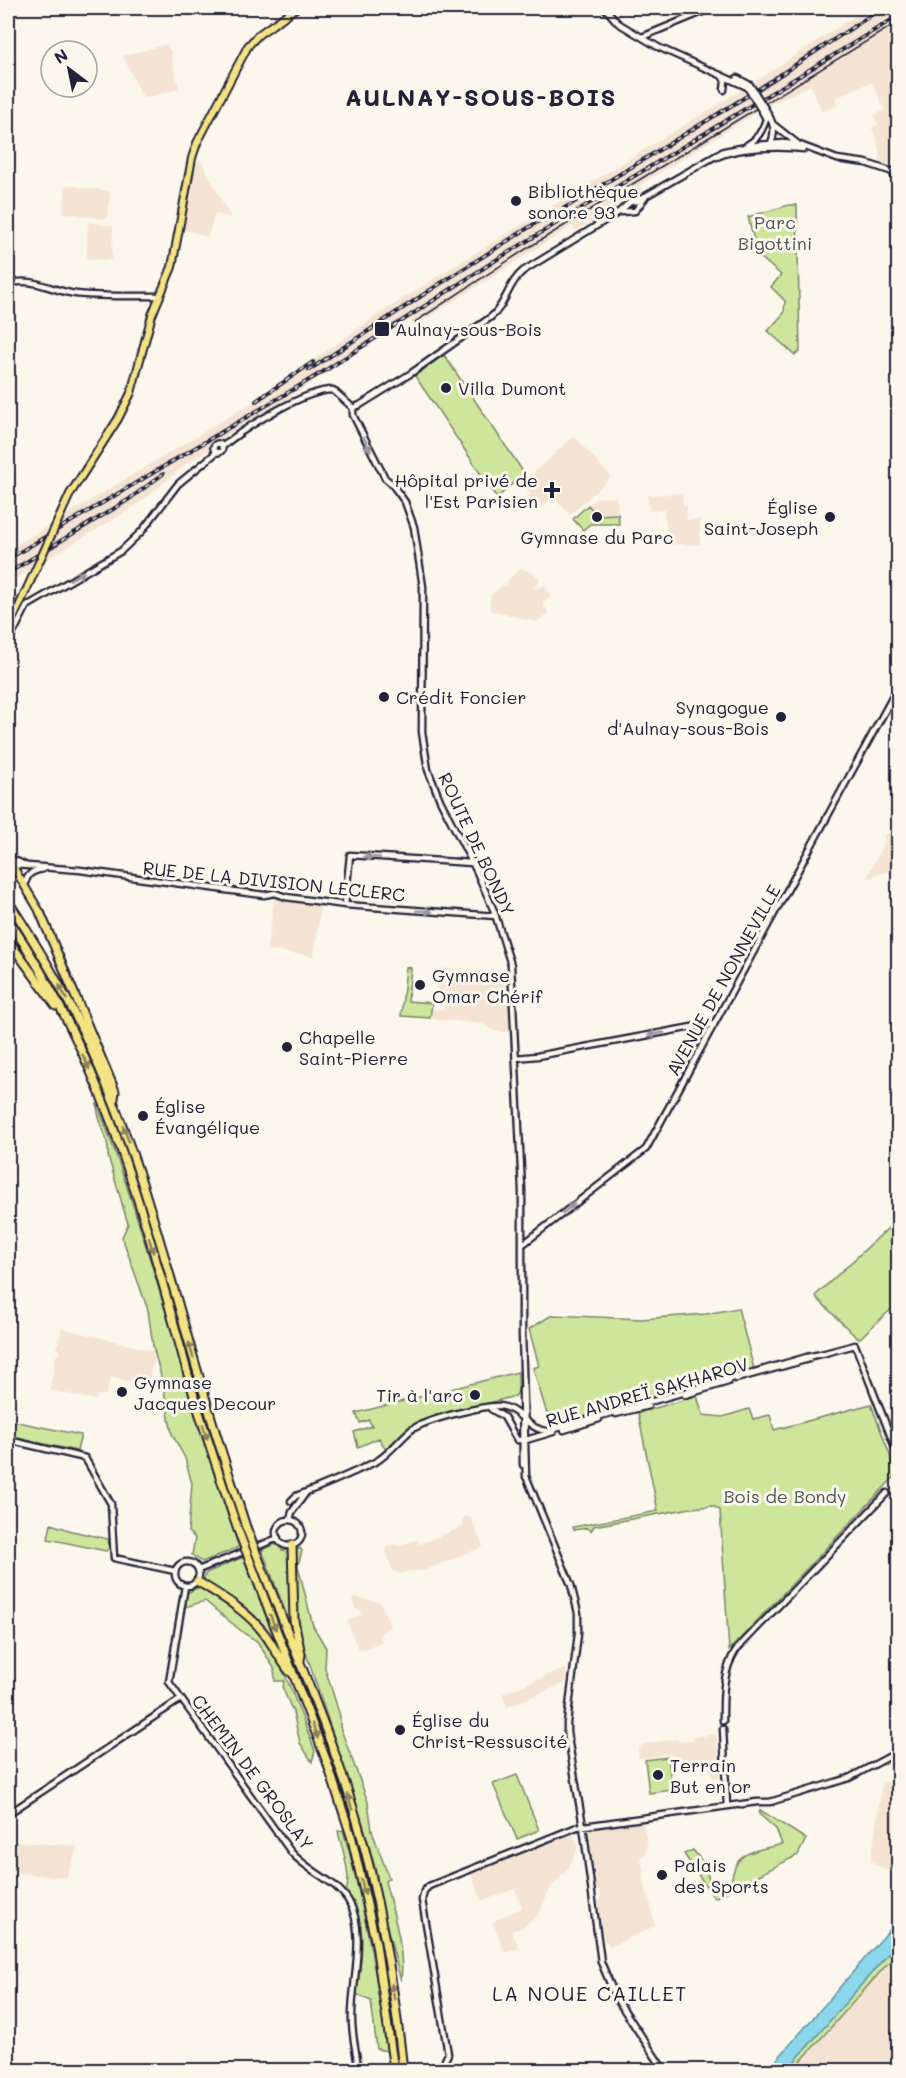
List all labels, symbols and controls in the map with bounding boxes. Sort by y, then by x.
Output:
north arrow [39,39,99,99]
text: N [50,44,72,68]
district label: AULNAY-SOUS-BOIS [345,81,617,112]
place label: Bibliothèque sonore 93 [528,179,639,224]
marker: Bibliothèque sonore 93 [509,194,523,208]
park label: Parc Bigottini [738,210,812,255]
place label: Aulnay-sous-Bois [395,317,542,341]
marker: Aulnay-sous-Bois [373,320,391,338]
place label: Villa Dumont [458,376,566,400]
marker: Villa Dumont [439,381,453,395]
one-way arrow [362,435,371,452]
place label: Hôpital privé de l'Est Parisien [394,468,538,513]
marker: Hôpital privé de l'Est Parisien [543,481,561,499]
place label: Église Saint-Joseph [704,495,818,540]
marker: Gymnase du Parc [590,510,604,524]
marker: Église Saint-Joseph [823,510,837,524]
place label: Gymnase du Parc [521,525,673,549]
one-way arrow [69,571,86,581]
place label: Crédit Foncier [396,685,527,709]
marker: Crédit Foncier [377,690,391,704]
place label: Synagogue d'Aulnay-sous-Bois [607,695,769,740]
marker: Synagogue d'Aulnay-sous-Bois [774,710,788,724]
street label: ROUTE DE BONDY [433,769,521,919]
one-way arrow [362,852,381,861]
street label: RUE DE LA DIVISION LECLERC [142,855,406,907]
street label: AVENUE DE NONNEVILLE [660,880,786,1080]
one-way arrow [415,906,434,916]
place label: Gymnase Omar Chérif [432,963,543,1008]
marker: Gymnase Omar Chérif [413,978,427,992]
one-way arrow [58,983,68,1000]
place label: Chapelle Saint-Pierre [299,1025,408,1070]
one-way arrow [646,1030,665,1039]
marker: Chapelle Saint-Pierre [280,1040,294,1054]
one-way arrow [81,1053,90,1070]
place label: Église Évangélique [155,1094,260,1139]
marker: Église Évangélique [136,1109,150,1123]
one-way arrow [120,1125,130,1143]
one-way arrow [560,1203,576,1215]
one-way arrow [147,1236,156,1254]
one-way arrow [186,1341,195,1359]
street label: RUE ANDREÏ SAKHAROV [543,1352,751,1432]
place label: Gymnase Jacques Decour [134,1370,276,1415]
place label: Tir à l'arc [376,1383,463,1407]
marker: Gymnase Jacques Decour [115,1385,129,1399]
marker: Tir à l'arc [468,1388,482,1402]
one-way arrow [201,1423,210,1441]
park label: Bois de Bondy [724,1484,846,1508]
one-way arrow [269,1614,279,1632]
street label: CHEMIN DE GROSLAY [187,1689,319,1855]
place label: Église du Christ-Ressuscité [412,1708,568,1753]
one-way arrow [311,1722,321,1740]
marker: Église du Christ-Ressuscité [393,1723,407,1737]
place label: Terrain But en or [670,1753,751,1798]
marker: Terrain But en or [651,1768,665,1782]
one-way arrow [345,1792,355,1811]
place label: Palais des Sports [674,1853,769,1898]
marker: Palais des Sports [655,1868,669,1882]
one-way arrow [359,1878,369,1896]
district label: LA NOUE CAILLET [492,1980,688,2006]
one-way arrow [388,1982,397,2001]

